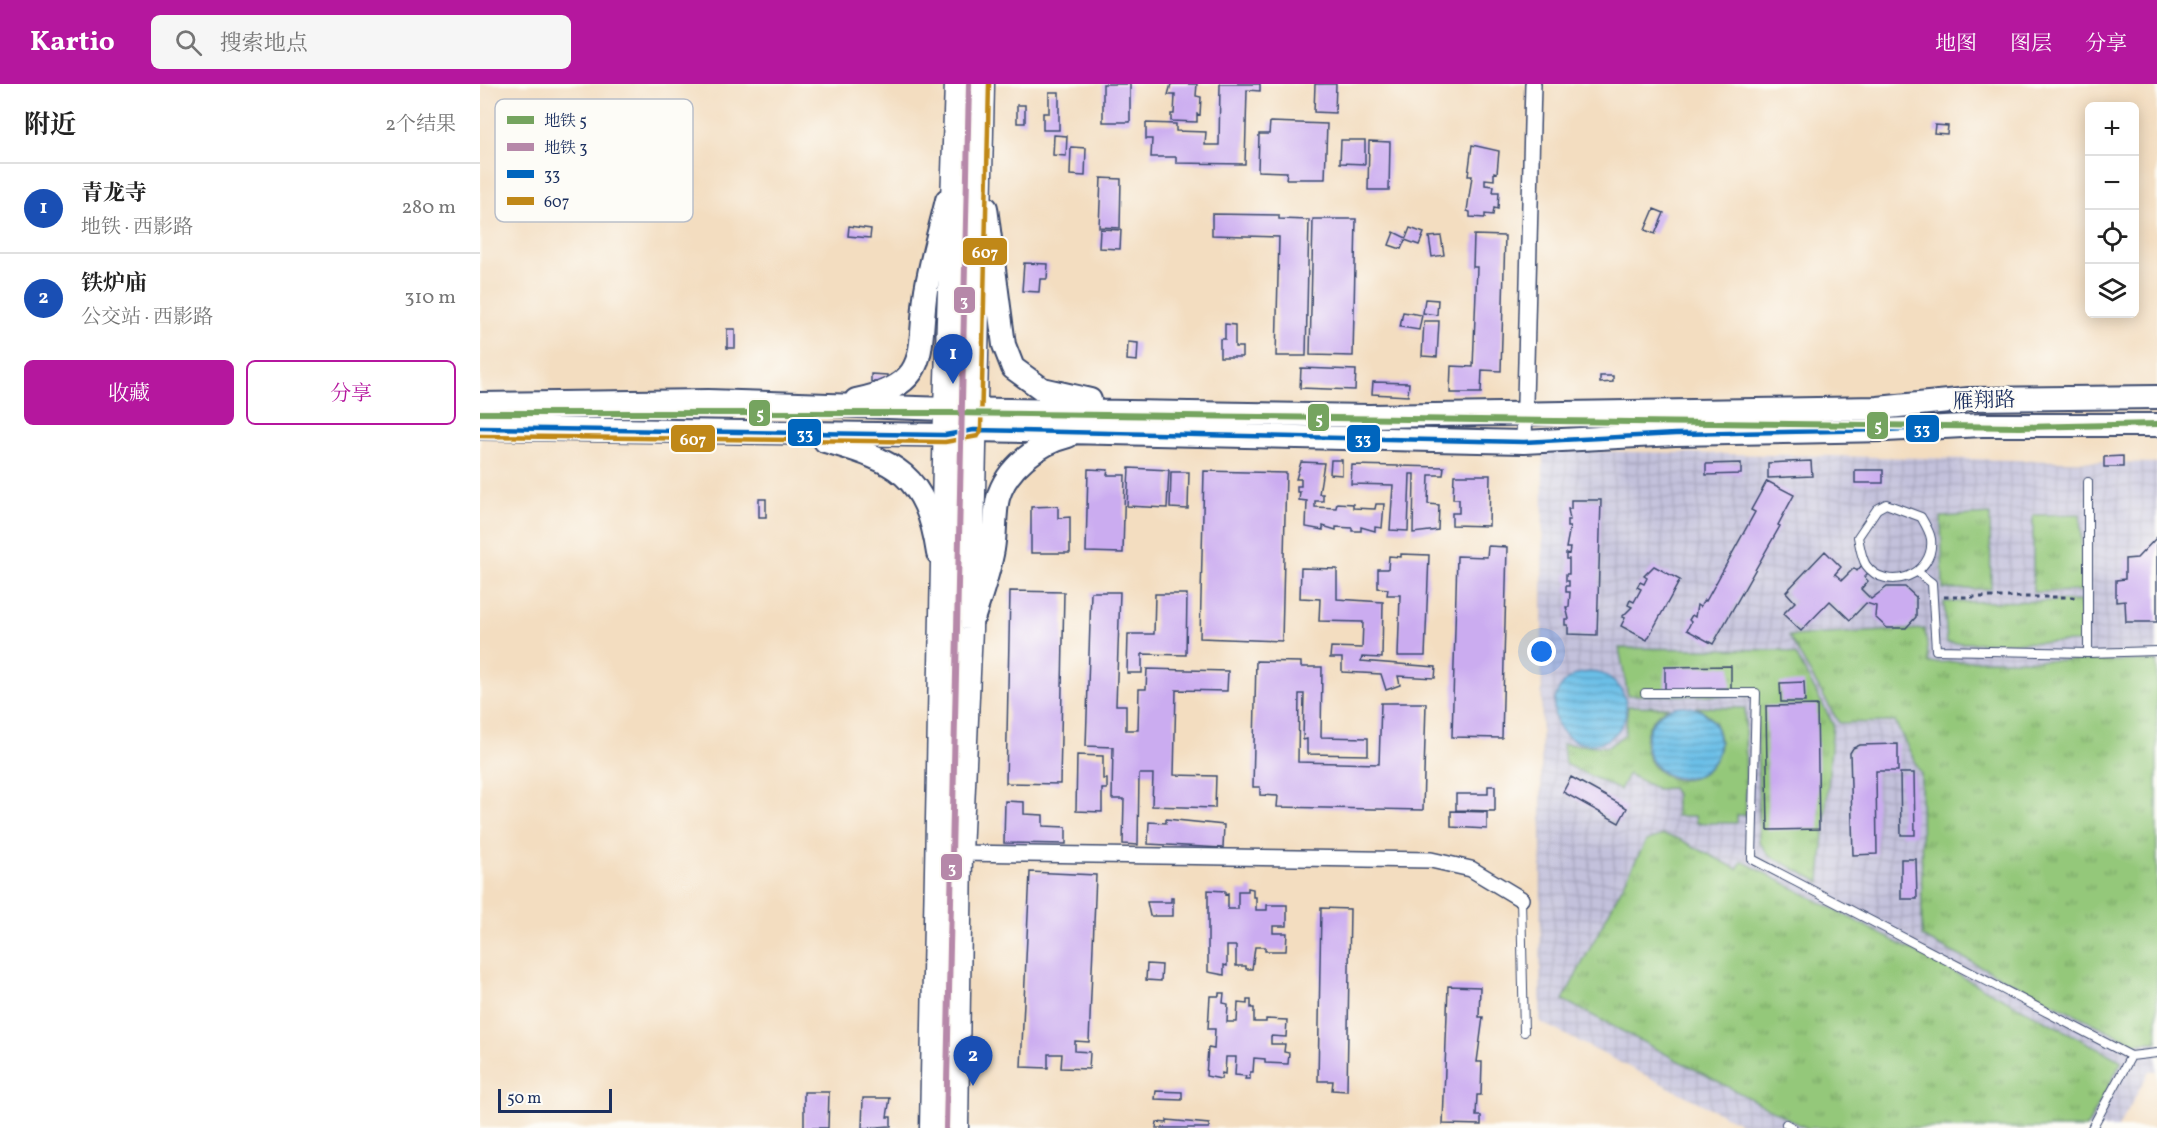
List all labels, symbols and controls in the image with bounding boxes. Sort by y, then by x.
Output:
search box [151,15,571,69]
text: Kartio [30,23,115,62]
icon: search [172,26,205,59]
text: 搜索地点 [220,29,308,60]
text: 地图 [1935,30,1977,59]
text: 图层 [2010,30,2052,59]
text: 分享 [2085,30,2127,59]
legend [495,99,693,222]
map controls [2085,102,2139,318]
button: + [2085,102,2139,156]
text: 附近 [24,108,76,144]
text: 2个结果 [385,111,456,139]
text: 地铁 5 [544,111,587,133]
text: 地铁 3 [544,138,587,160]
button: − [2085,156,2139,210]
text: 33 [544,165,560,187]
text: 青龙寺 [81,179,147,210]
text: 607 [544,192,570,214]
text: 1 [39,194,48,222]
text: 280 m [401,194,456,222]
button: locate [2085,210,2139,264]
text: 地铁 · 西影路 [81,214,193,242]
line badge: 607 [962,237,1008,266]
text: 607 [972,243,998,265]
button: layers [2085,264,2139,318]
text: 铁炉庙 [81,269,147,300]
text: 2 [38,284,49,312]
text: 310 m [404,284,456,312]
line badge: 3 [953,286,976,314]
text: 3 [960,291,968,313]
text: 公交站 · 西影路 [81,304,213,332]
pin: 1 [934,334,972,384]
button: 收藏 [24,360,234,425]
button: 分享 [246,360,456,425]
street label: 雁翔路 [1952,386,2016,417]
line badge: 5 [748,399,771,427]
line badge: 5 [1307,403,1330,432]
text: 5 [756,404,764,426]
text: 5 [1315,409,1323,431]
line badge: 5 [1866,411,1889,440]
line badge: 33 [1905,414,1940,443]
text: 5 [1874,416,1882,438]
line badge: 33 [787,418,822,447]
text: 33 [1914,419,1930,441]
line badge: 607 [670,424,716,453]
text: 33 [797,424,813,446]
line badge: 33 [1346,424,1381,453]
text: 33 [1355,429,1371,451]
text: 607 [680,430,706,452]
your location [1527,637,1556,666]
line badge: 3 [940,853,963,881]
text: 3 [948,858,956,880]
pin: 2 [954,1036,992,1086]
scale bar [498,1086,612,1114]
text: 50 m [507,1088,541,1110]

